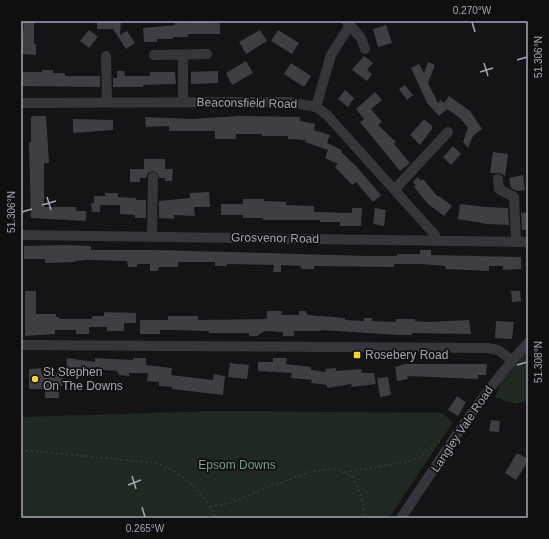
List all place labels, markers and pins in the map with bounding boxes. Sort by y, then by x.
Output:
place label: Rosebery Road [365,348,448,362]
marker: Rosebery Road [352,350,362,360]
place label: St Stephen On The Downs [43,365,123,393]
marker: St Stephen On The Downs [30,374,40,384]

